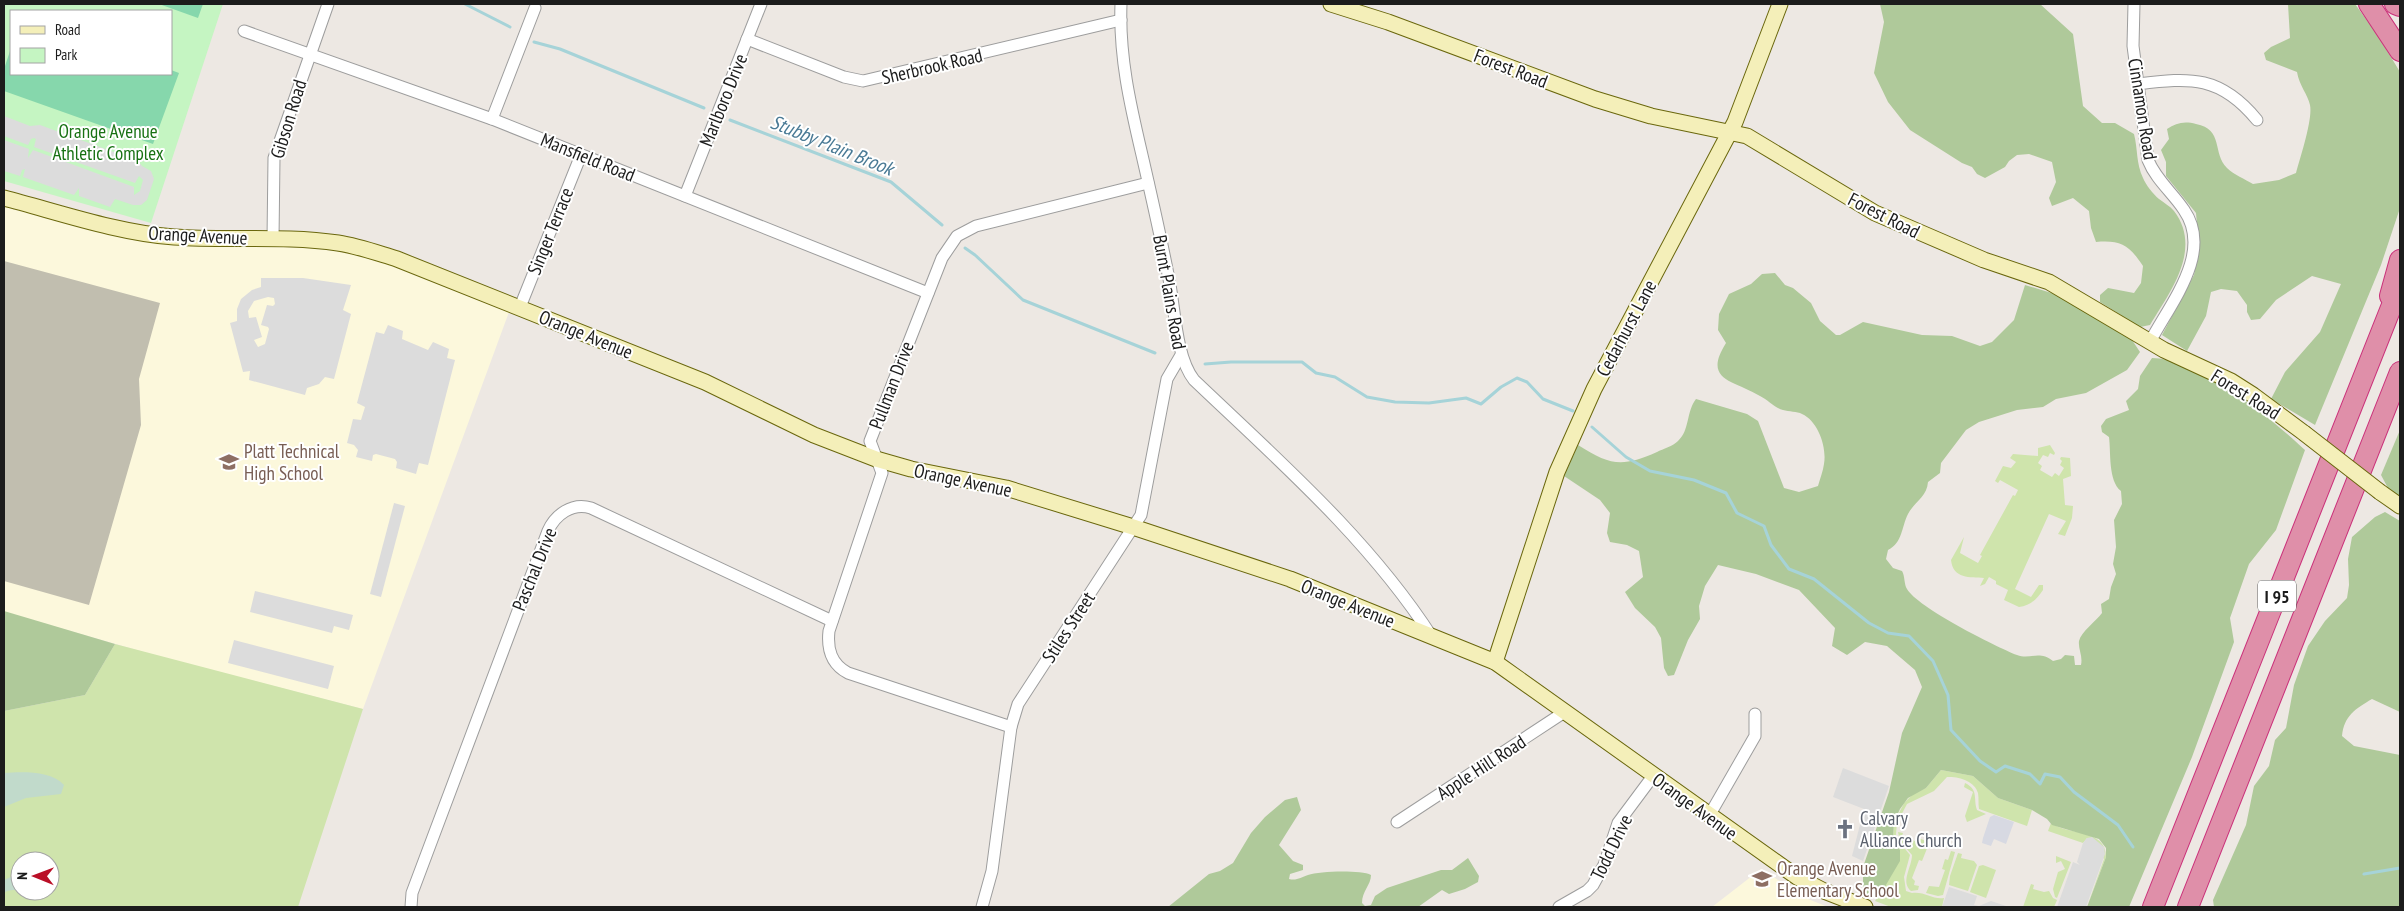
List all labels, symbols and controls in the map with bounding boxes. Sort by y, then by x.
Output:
legend [10,10,172,75]
text: Road [55,20,81,39]
street label: Sherbrook Road [879,43,985,89]
street label: Forest Road [1471,43,1551,93]
text: Park [55,45,77,64]
street label: Marlboro Drive [694,50,752,150]
street label: Cinnamon Road [2123,57,2163,161]
street label: Gibson Road [265,77,311,161]
water label: Stubby Plain Brook [767,109,899,182]
park label: Orange Avenue Athletic Complex [52,119,164,165]
street label: Mansfield Road [537,127,639,187]
street label: Singer Terrace [522,184,578,278]
street label: Forest Road [1844,187,1924,243]
street label: Orange Avenue [148,220,248,250]
street label: Burnt Plains Road [1148,233,1192,351]
street label: Cedarhurst Lane [1591,275,1662,380]
street label: Orange Avenue [536,304,637,364]
street label: Pullman Drive [863,338,919,432]
street label: Forest Road [2207,363,2285,425]
place label: Platt Technical High School [244,439,340,485]
school or university icon: Platt Technical High School [218,451,240,473]
street label: Orange Avenue [912,458,1014,502]
street label: Paschal Drive [506,524,562,614]
street label: Orange Avenue [1298,573,1399,633]
road number: I 95 [2258,580,2296,612]
street label: Stiles Street [1036,586,1100,667]
street label: Apple Hill Road [1432,729,1530,805]
street label: Orange Avenue [1648,767,1742,845]
place label: Calvary Alliance Church [1860,806,1962,852]
street label: Todd Drive [1585,810,1637,884]
church icon: Calvary Alliance Church [1834,818,1856,840]
north arrow [10,851,60,901]
place label: Orange Avenue Elementary School [1777,856,1899,902]
school or university icon: Orange Avenue Elementary School [1751,868,1773,890]
text: N [13,872,31,880]

